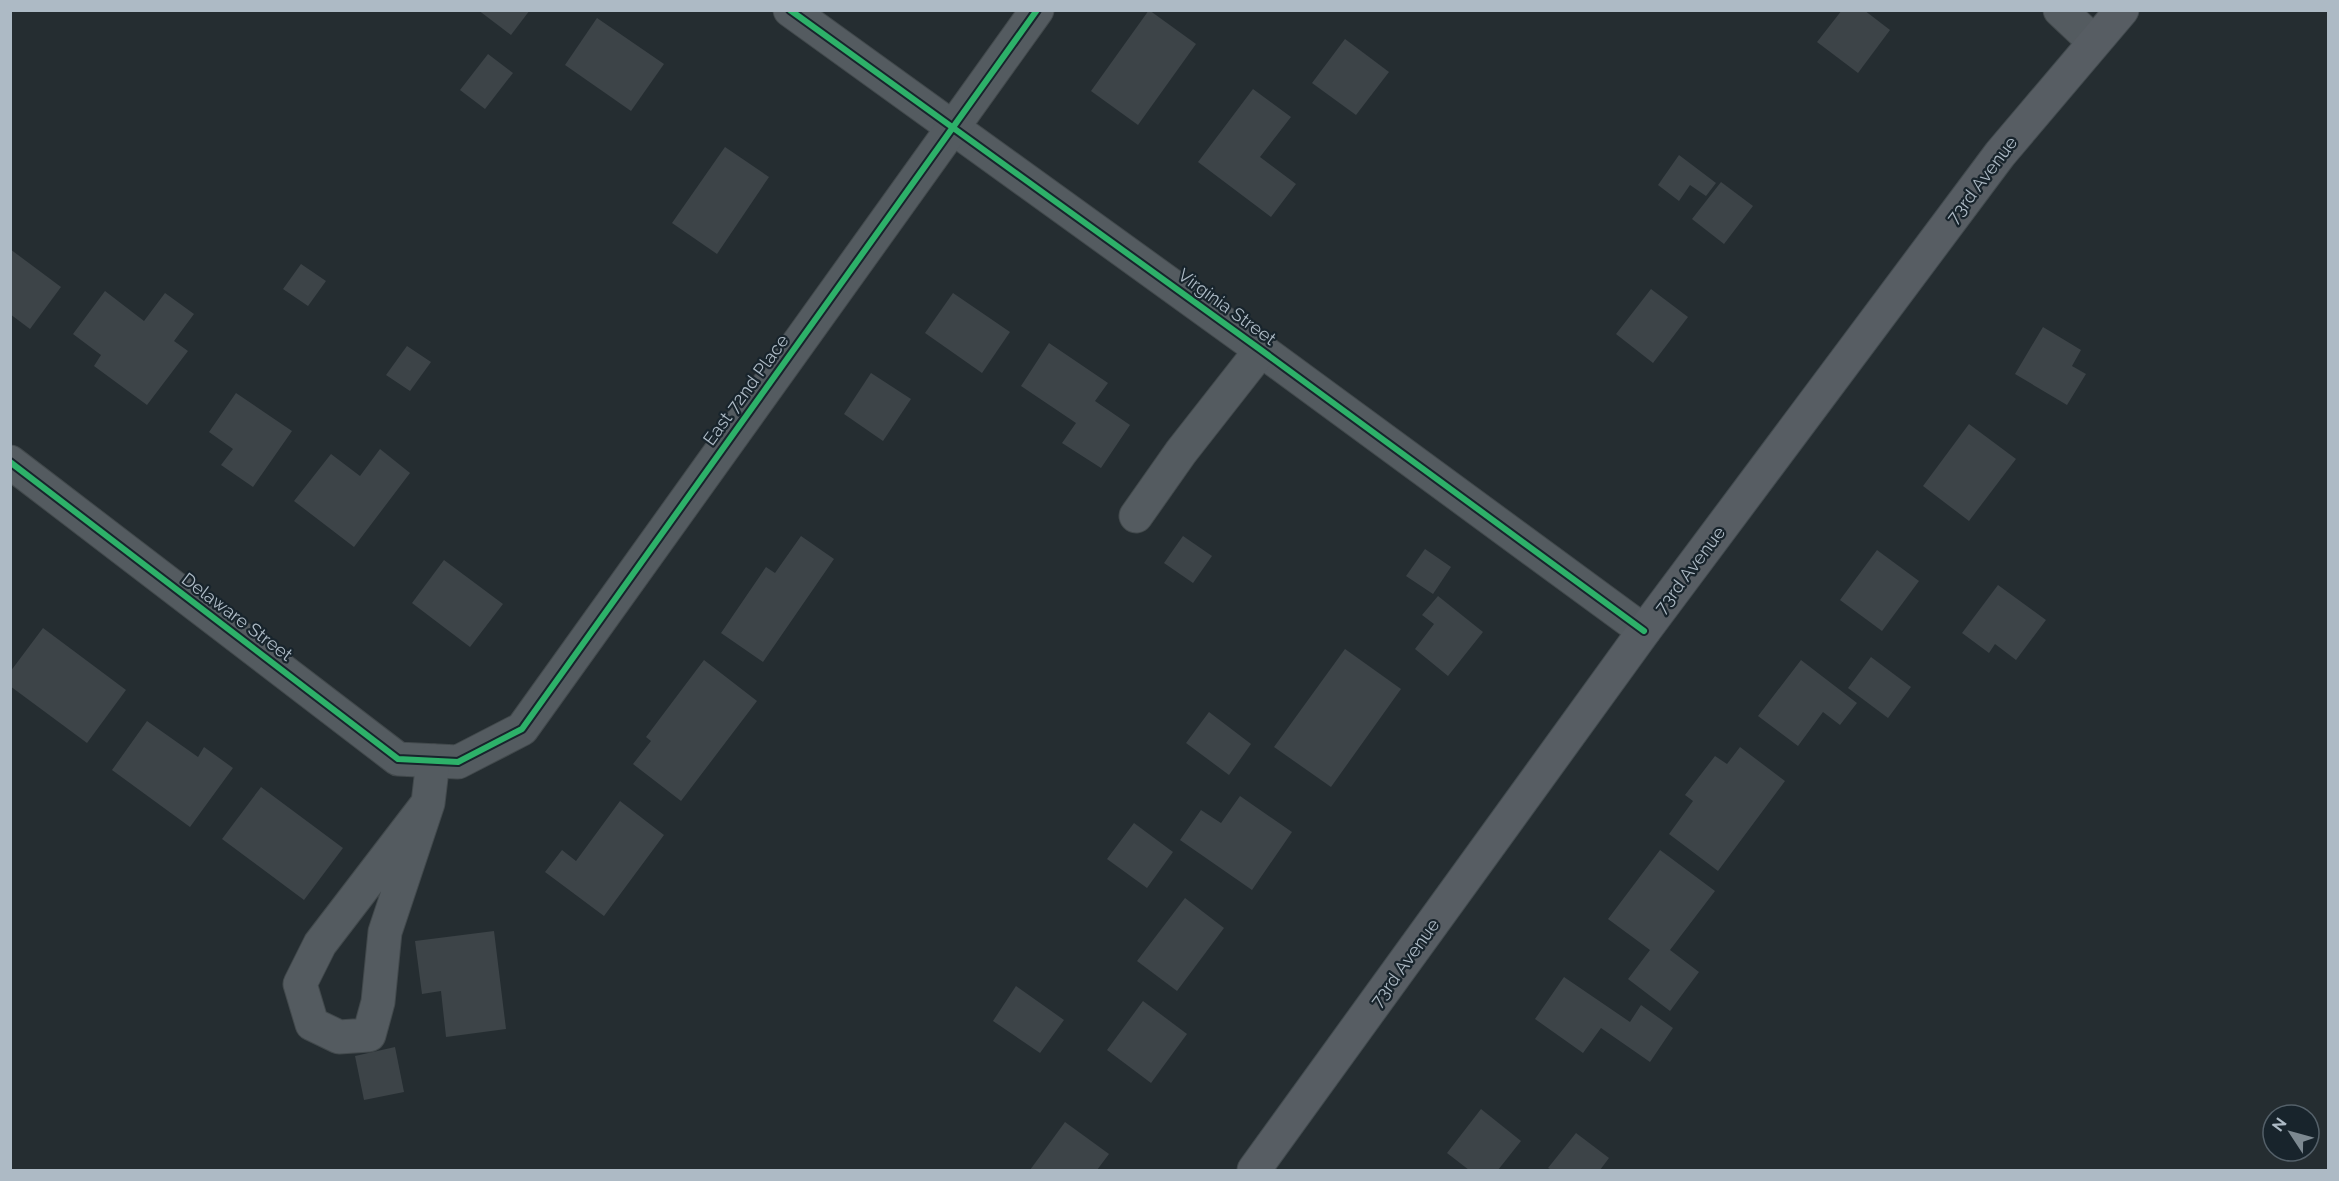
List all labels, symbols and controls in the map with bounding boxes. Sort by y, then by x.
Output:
street label: 73rd Avenue [1942,132,2021,227]
street label: Virginia Street [1174,264,1280,349]
street label: East 72nd Place [698,330,793,449]
street label: 73rd Avenue [1650,522,1729,617]
street label: Delaware Street [178,568,297,665]
street label: 73rd Avenue [1366,914,1444,1011]
north arrow [2261,1103,2321,1163]
text: N [2268,1114,2291,1135]

